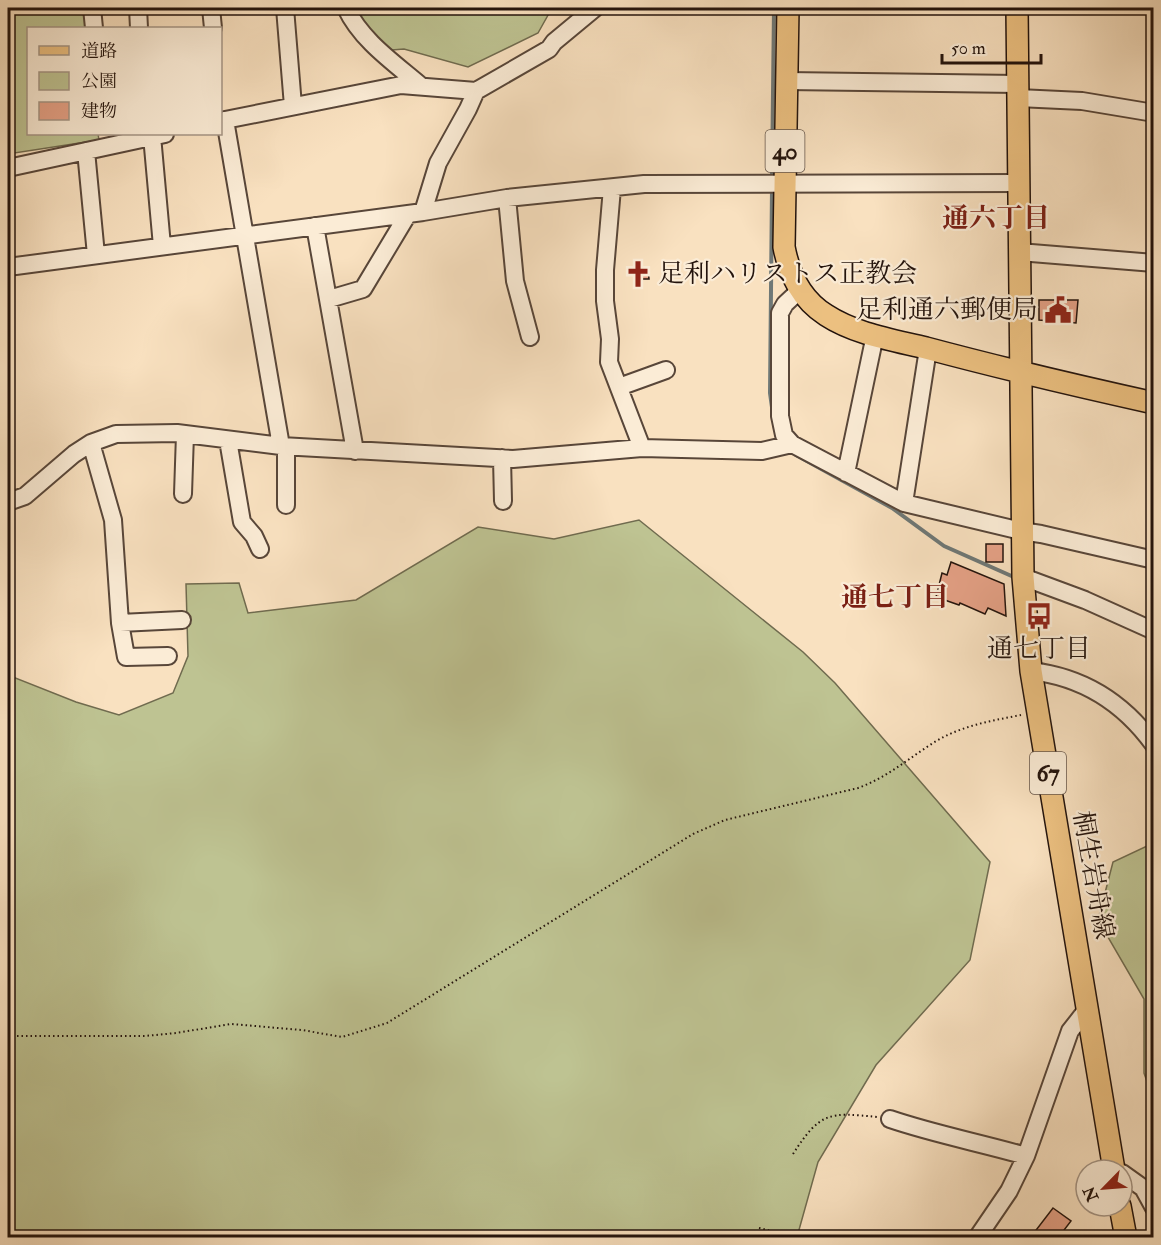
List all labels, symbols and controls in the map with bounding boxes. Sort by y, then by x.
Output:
legend [27,27,222,135]
scale bar [942,27,1041,65]
text: 50 m [951,37,986,60]
text: 道路 [81,40,117,63]
text: 公園 [81,70,117,93]
text: 建物 [81,100,117,123]
road number: 40 [766,130,804,172]
district label: 通六丁目 [942,202,1050,235]
place label: 足利ハリストス正教会 [658,258,917,290]
church icon: 足利ハリストス正教会 [623,259,653,289]
place label: 足利通六郵便局 [856,294,1038,326]
public building icon: 足利通六郵便局 [1043,295,1073,325]
district label: 通七丁目 [841,581,949,614]
bus stop icon: 通七丁目 [1024,601,1054,631]
place label: 通七丁目 [987,633,1091,665]
road number: 67 [1030,752,1066,794]
street label: 桐生岩舟線 [1066,808,1120,942]
north arrow [1074,1158,1134,1218]
text: N [1079,1183,1104,1206]

